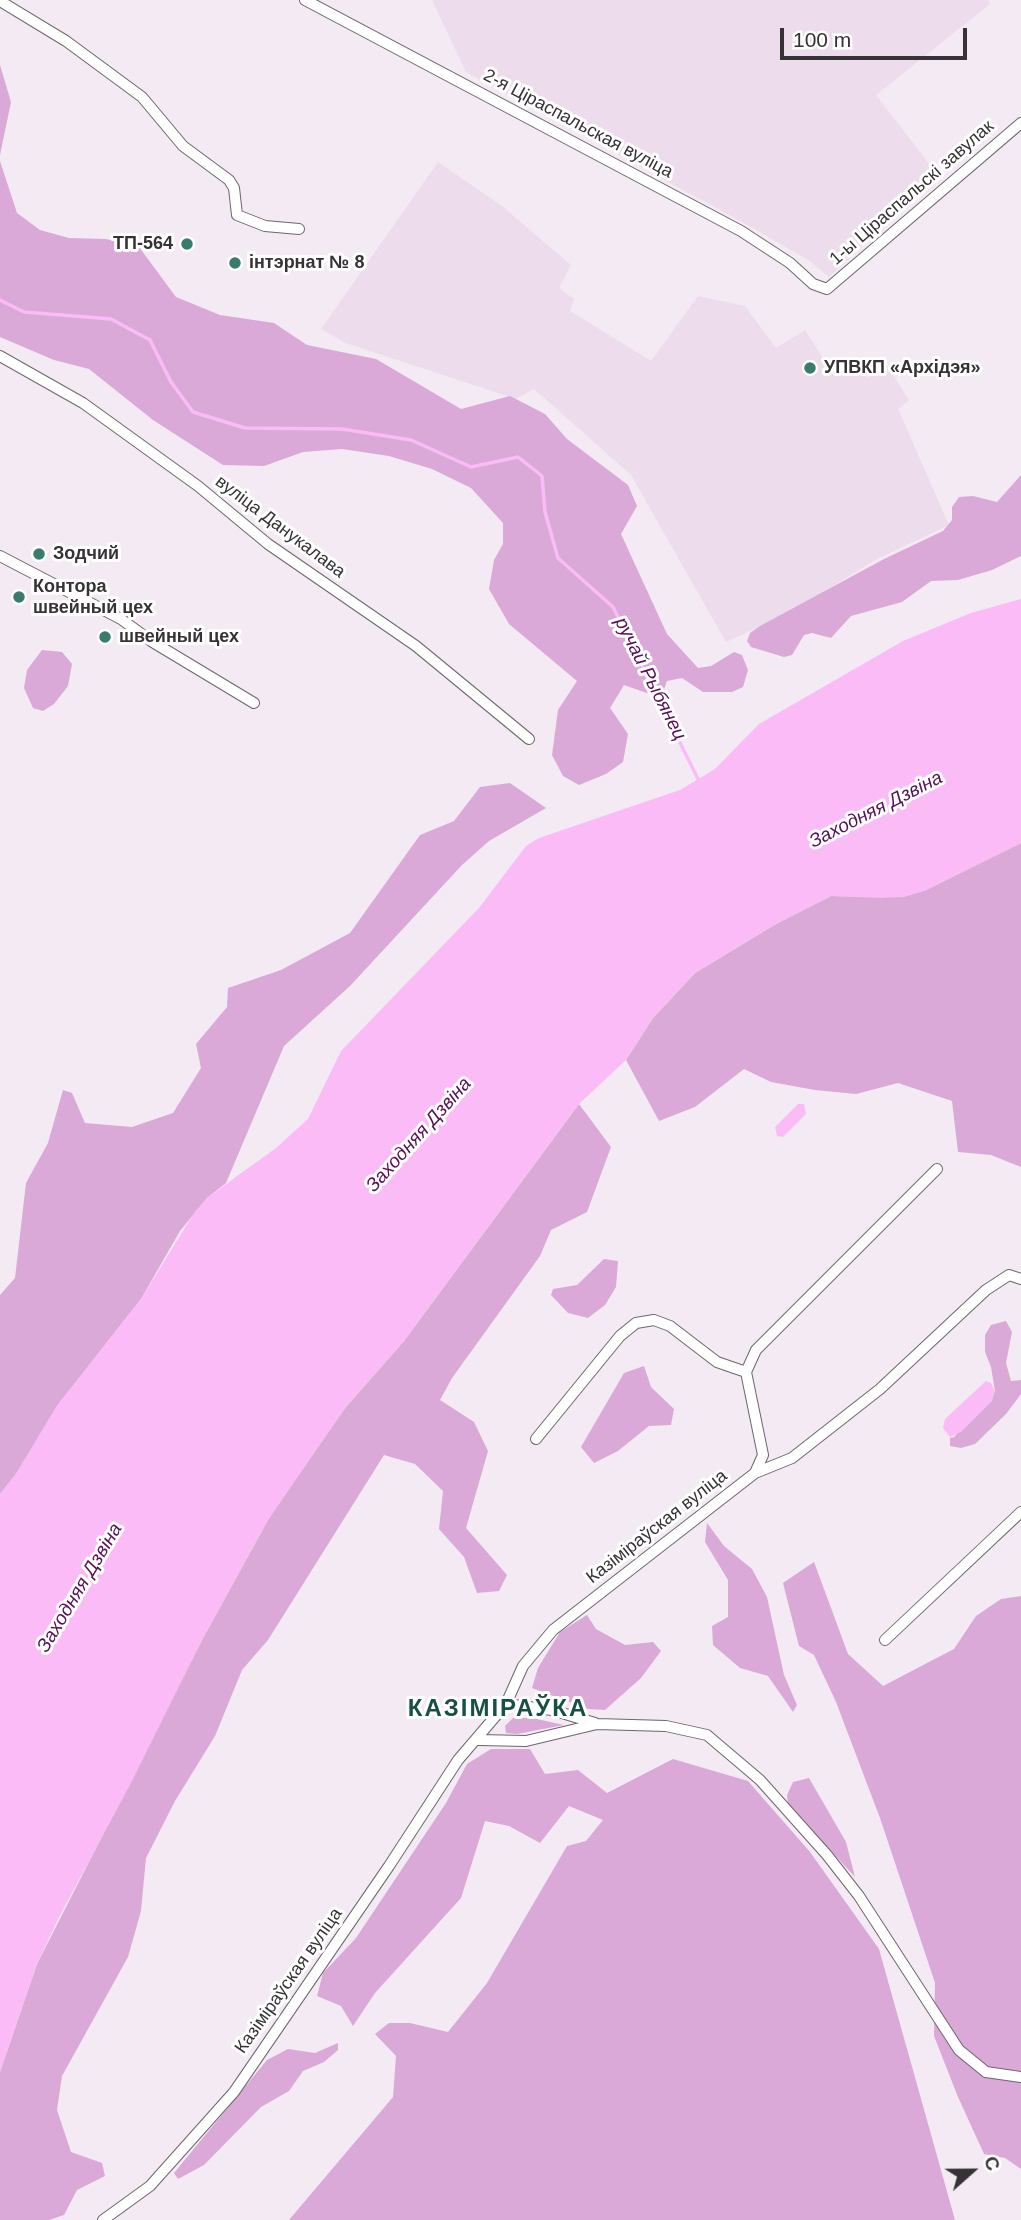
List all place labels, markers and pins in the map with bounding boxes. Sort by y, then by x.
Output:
place label: ТП-564 [113,233,173,255]
marker: ТП-564 [179,236,195,252]
place label: інтэрнат № 8 [249,252,364,274]
marker: інтэрнат № 8 [227,255,243,271]
place label: УПВКП «Архідэя» [824,357,980,379]
marker: УПВКП «Архідэя» [802,360,818,376]
place label: Зодчий [53,543,119,565]
marker: Зодчий [31,546,47,562]
place label: Контора швейный цех [33,576,153,618]
marker: Контора швейный цех [11,589,27,605]
place label: швейный цех [119,626,239,648]
marker: швейный цех [97,629,113,645]

